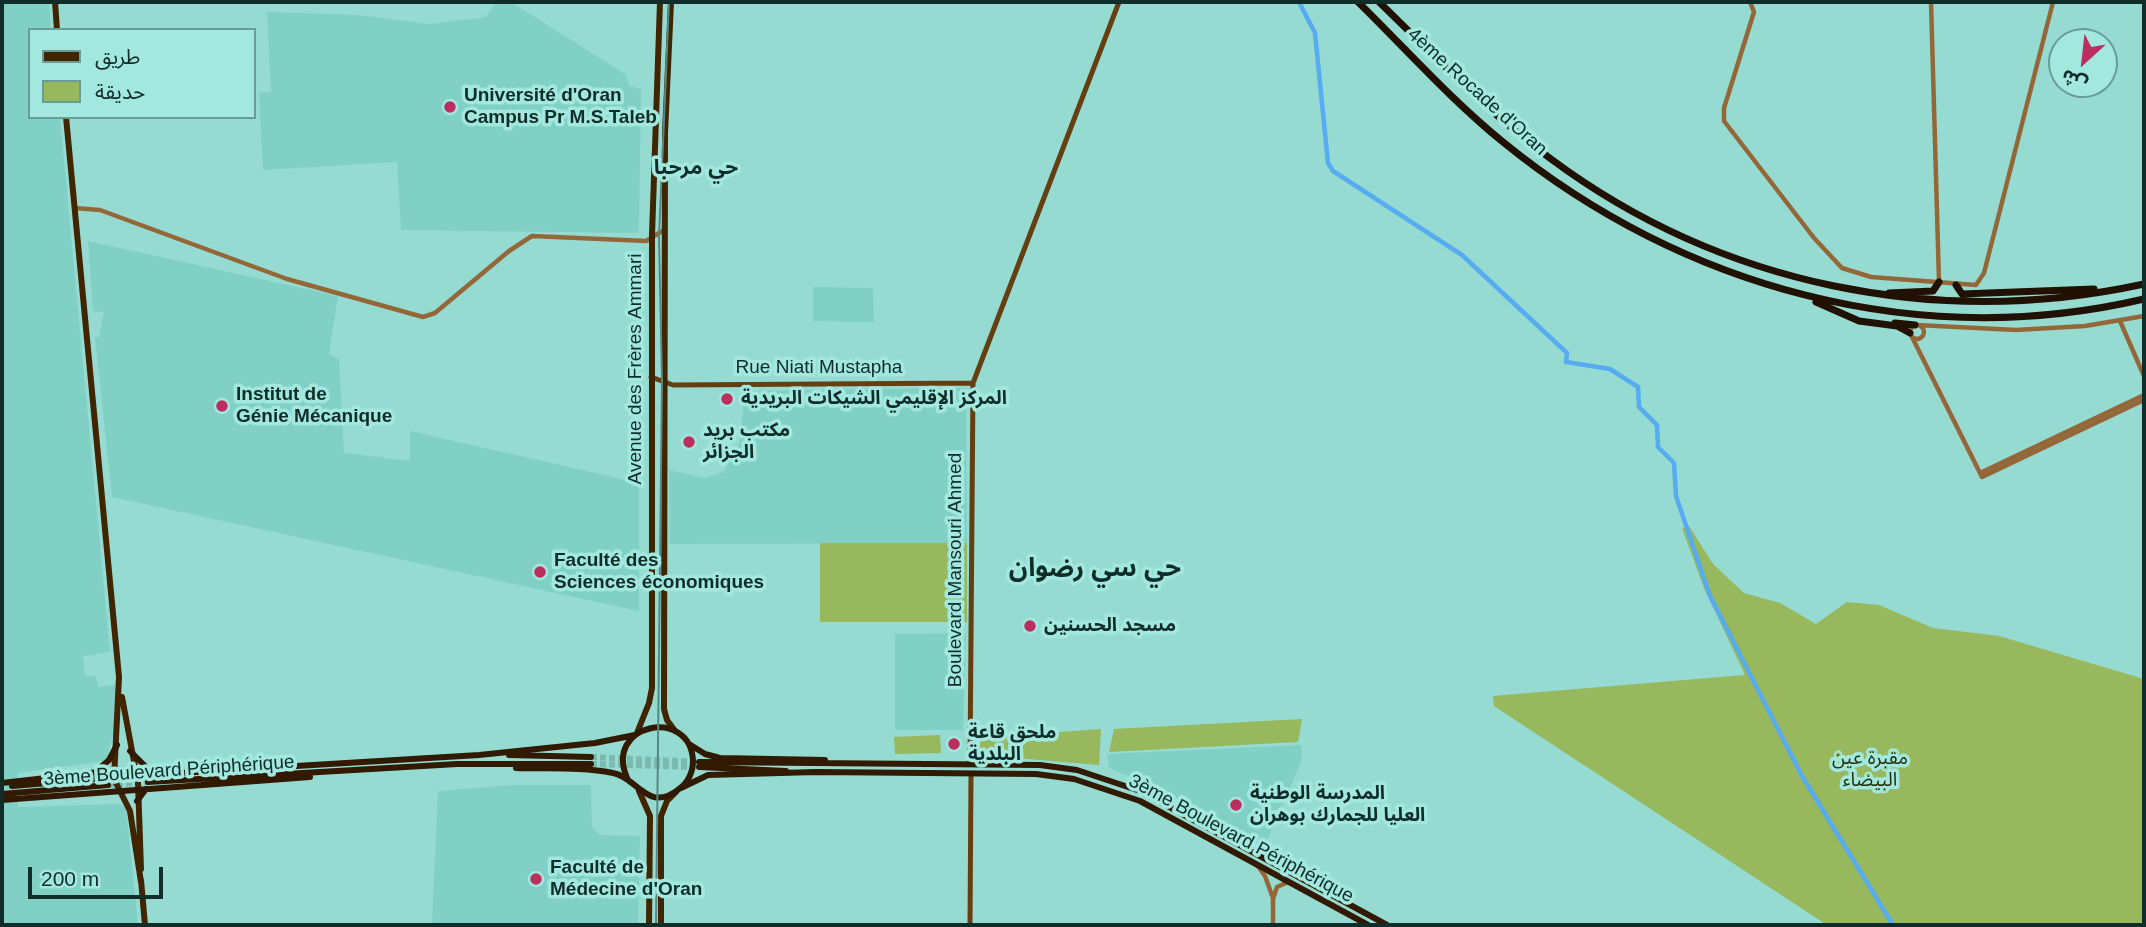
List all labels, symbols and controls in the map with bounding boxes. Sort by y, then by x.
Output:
street label: 4ème Rocade d'Oran [1402,23,1552,161]
legend [28,28,256,119]
north arrow [2048,28,2118,98]
text: طريق [95,45,140,68]
text: ش [2058,65,2091,96]
text: حديقة [95,80,145,103]
place label: Université d'Oran Campus Pr M.S.Taleb [464,85,657,129]
marker: Université d'Oran Campus Pr M.S.Taleb [442,99,458,115]
district label: حي مرحبا [654,155,738,181]
street label: Avenue des Frères Ammari [625,254,647,484]
street label: Rue Niati Mustapha [736,357,902,379]
place label: Institut de Génie Mécanique [236,384,392,428]
place label: المركز الإقليمي الشيكات البريدية [741,388,1007,410]
marker: المركز الإقليمي الشيكات البريدية [719,391,735,407]
marker: Institut de Génie Mécanique [214,398,230,414]
place label: مكتب بريد الجزائر [703,420,790,464]
marker: مكتب بريد الجزائر [681,434,697,450]
street label: Boulevard Mansouri Ahmed [945,453,967,687]
place label: Faculté des Sciences économiques [554,550,764,594]
district label: حي سي رضوان [1009,553,1181,585]
marker: Faculté des Sciences économiques [532,564,548,580]
place label: مسجد الحسنين [1044,615,1176,637]
marker: مسجد الحسنين [1022,618,1038,634]
place label: ملحق قاعة البلدية [968,722,1056,766]
marker: ملحق قاعة البلدية [946,736,962,752]
park label: مقبرة عين البيضاء [1832,748,1908,792]
street label: 3ème Boulevard Périphérique [43,751,295,791]
street label: 3ème Boulevard Périphérique [1125,770,1357,908]
place label: المدرسة الوطنية العليا للجمارك بوهران [1250,783,1425,827]
marker: المدرسة الوطنية العليا للجمارك بوهران [1228,797,1244,813]
scale bar [32,853,166,897]
place label: Faculté de Médecine d'Oran [550,857,702,901]
text: 200 m [41,867,99,890]
marker: Faculté de Médecine d'Oran [528,871,544,887]

